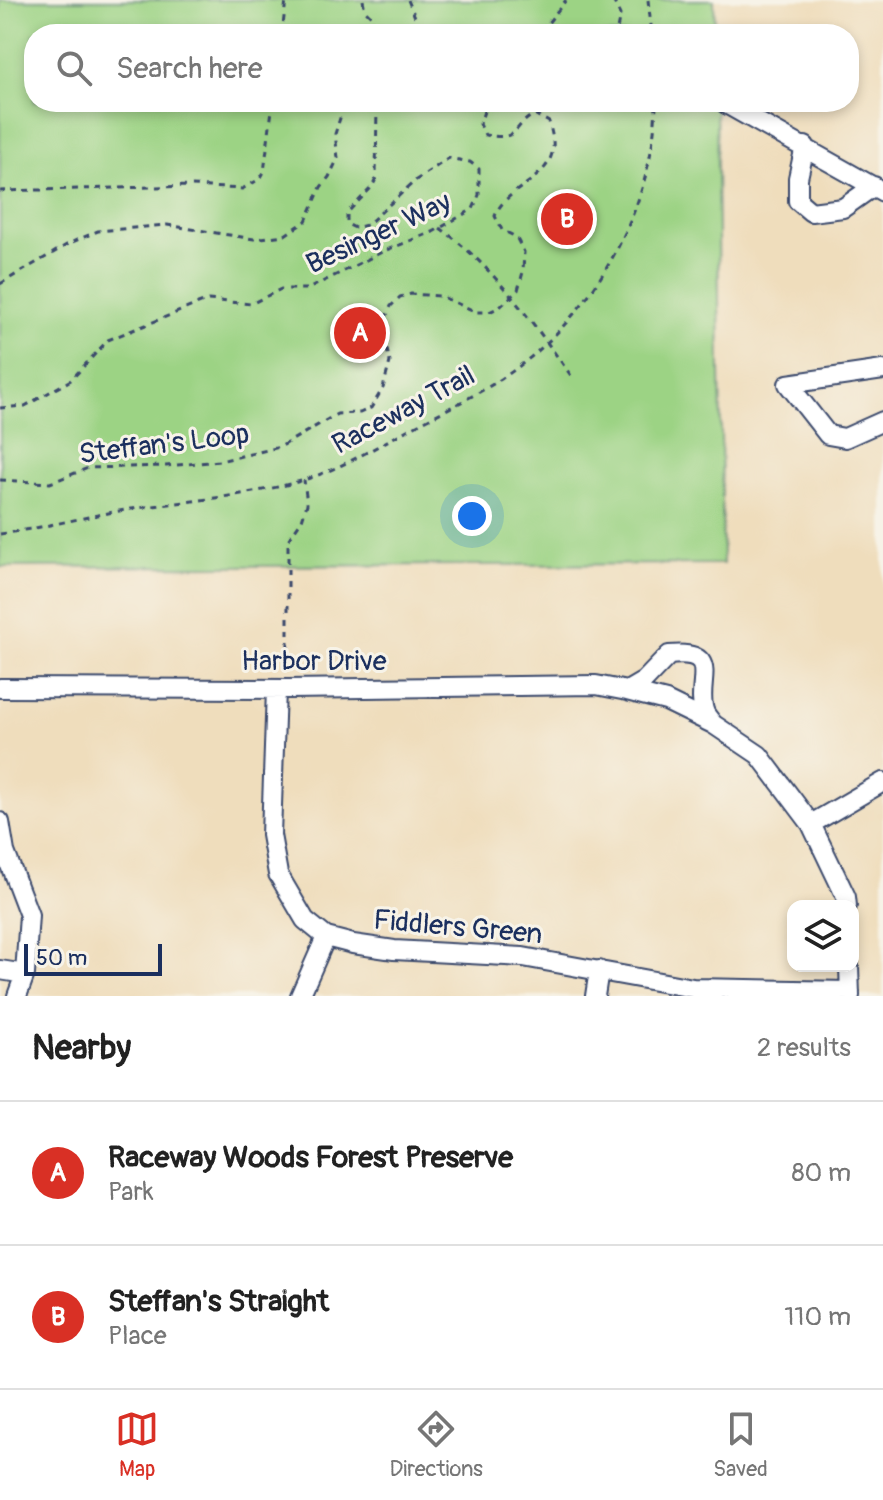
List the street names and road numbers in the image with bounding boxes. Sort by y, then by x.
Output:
street label: Besinger Way [301,185,457,282]
street label: Raceway Trail [326,358,481,463]
street label: Steffan's Loop [77,417,251,472]
street label: Harbor Drive [241,644,387,679]
street label: Fiddlers Green [372,903,544,952]

